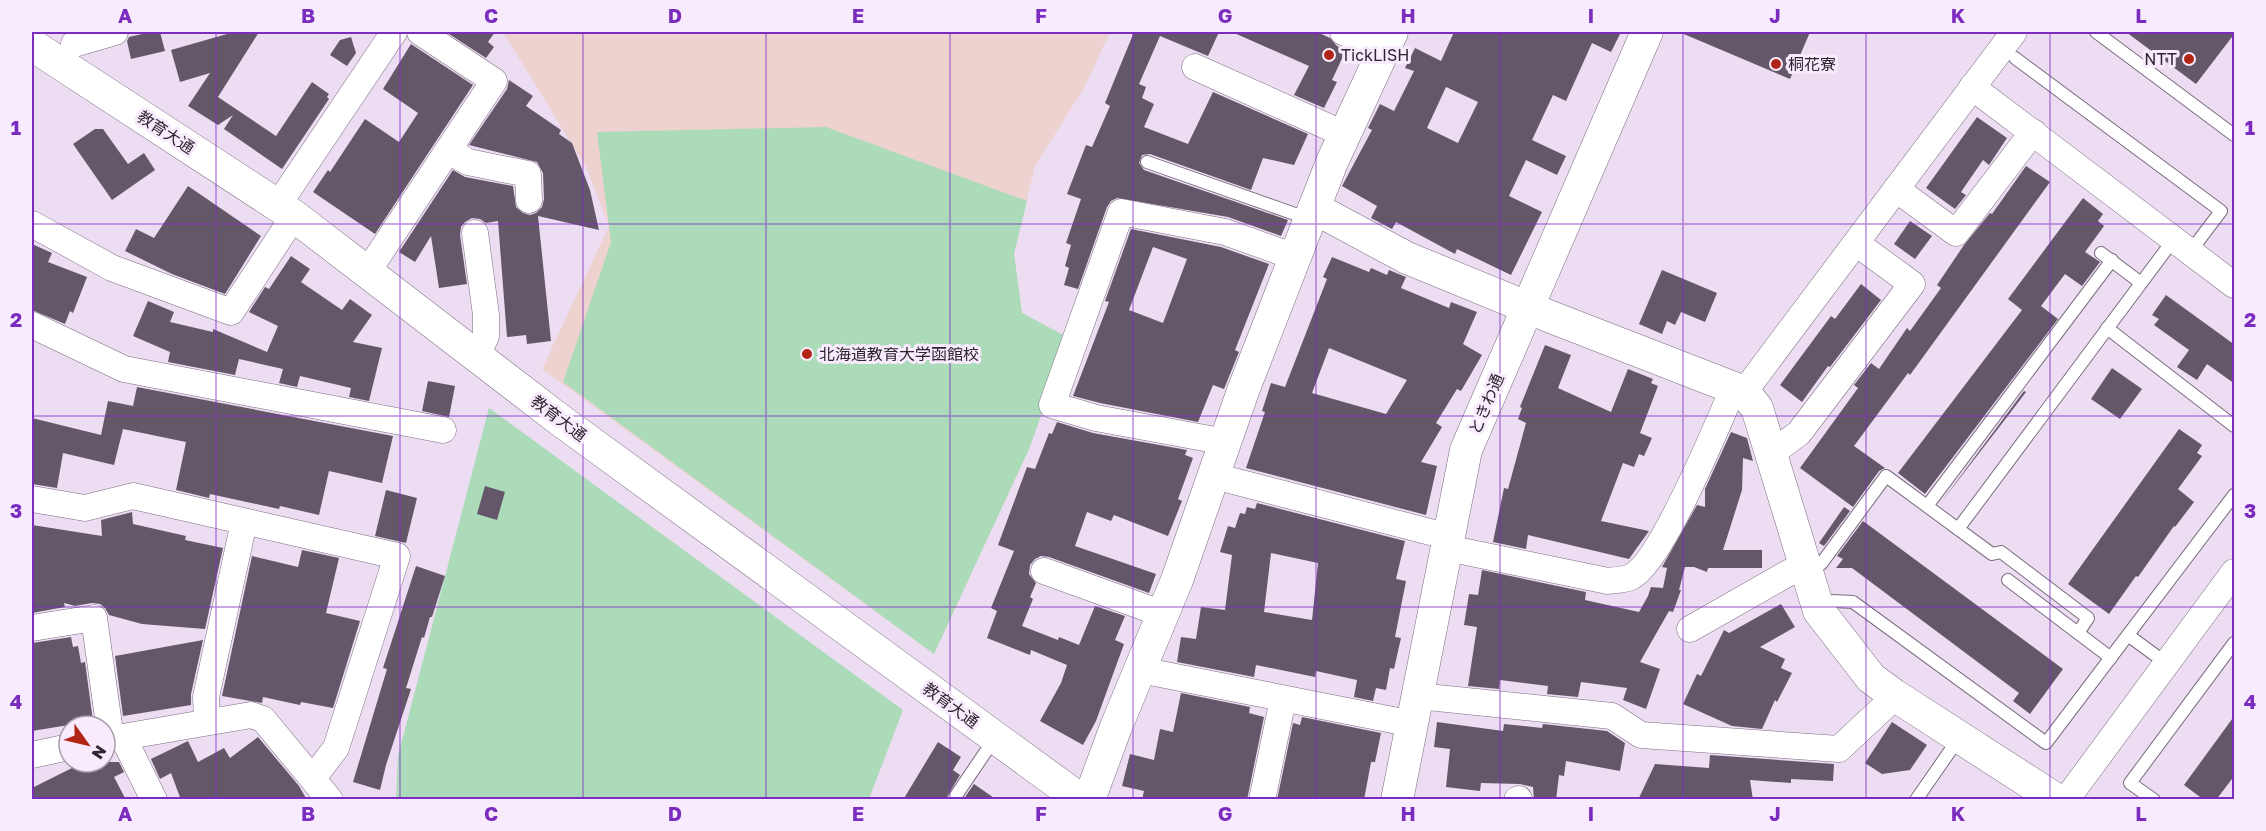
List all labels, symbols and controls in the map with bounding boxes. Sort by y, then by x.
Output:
text: A [118,3,132,27]
text: B [301,3,315,27]
text: C [484,3,498,27]
text: D [668,3,682,27]
text: E [852,3,864,27]
text: F [1035,3,1047,27]
text: G [1218,3,1232,27]
text: H [1400,3,1416,27]
text: I [1588,3,1594,27]
text: J [1769,3,1781,27]
text: K [1951,3,1966,27]
text: L [2135,3,2147,27]
place label: TickLISH [1341,45,1410,65]
marker: TickLISH [1322,48,1336,62]
place label: NTT [2144,49,2177,69]
marker: NTT [2182,52,2196,66]
place label: 桐花寮 [1788,54,1836,74]
marker: 桐花寮 [1769,57,1783,71]
street label: 教育大通 [134,106,198,158]
text: 1 [11,115,21,139]
text: 1 [2245,115,2255,139]
text: 2 [10,307,22,331]
text: 2 [2244,307,2256,331]
place label: 北海道教育大学函館校 [819,344,979,364]
marker: 北海道教育大学函館校 [800,347,814,361]
street label: ときわ通 [1464,371,1508,437]
street label: 教育大通 [527,391,591,445]
text: 3 [10,498,22,522]
text: 3 [2244,498,2256,522]
street label: 教育大通 [919,678,983,732]
text: 4 [10,689,22,713]
text: 4 [2244,689,2256,713]
north arrow [57,714,117,774]
text: N [88,742,111,763]
text: A [118,801,132,825]
text: B [301,801,315,825]
text: C [484,801,498,825]
text: D [668,801,682,825]
text: E [852,801,864,825]
text: F [1035,801,1047,825]
text: G [1218,801,1232,825]
text: H [1400,801,1416,825]
text: I [1588,801,1594,825]
text: J [1769,801,1781,825]
text: K [1951,801,1966,825]
text: L [2135,801,2147,825]

